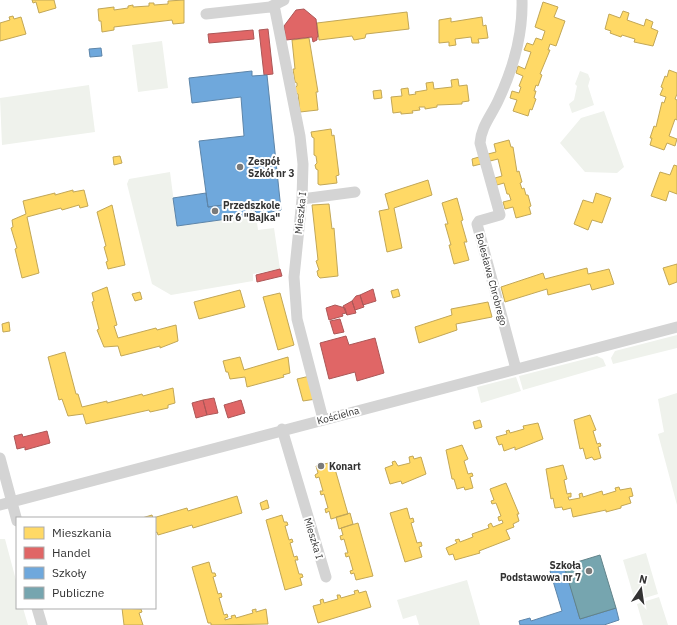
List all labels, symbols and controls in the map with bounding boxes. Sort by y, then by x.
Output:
place label: Zespół Szkół nr 3 [248,155,294,180]
marker: Zespół Szkół nr 3 [235,162,245,172]
street label: Mieszka I [292,191,309,235]
place label: Przedszkole nr 6 "Bajka" [223,199,281,224]
marker: Przedszkole nr 6 "Bajka" [210,206,220,216]
street label: Bolesława Chrobrego [473,231,510,327]
street label: Kościelna [316,403,361,427]
place label: Konart [329,460,361,473]
marker: Konart [316,461,326,471]
street label: Mieszka I [301,516,326,560]
legend [16,517,156,609]
text: Mieszkania [52,525,112,540]
text: Handel [52,545,91,560]
place label: Szkoła Podstawowa nr 7 [500,559,581,584]
text: Szkoły [52,565,87,580]
marker: Szkoła Podstawowa nr 7 [584,566,594,576]
north arrow [621,569,661,609]
text: N [638,572,649,587]
text: Publiczne [52,585,105,600]

